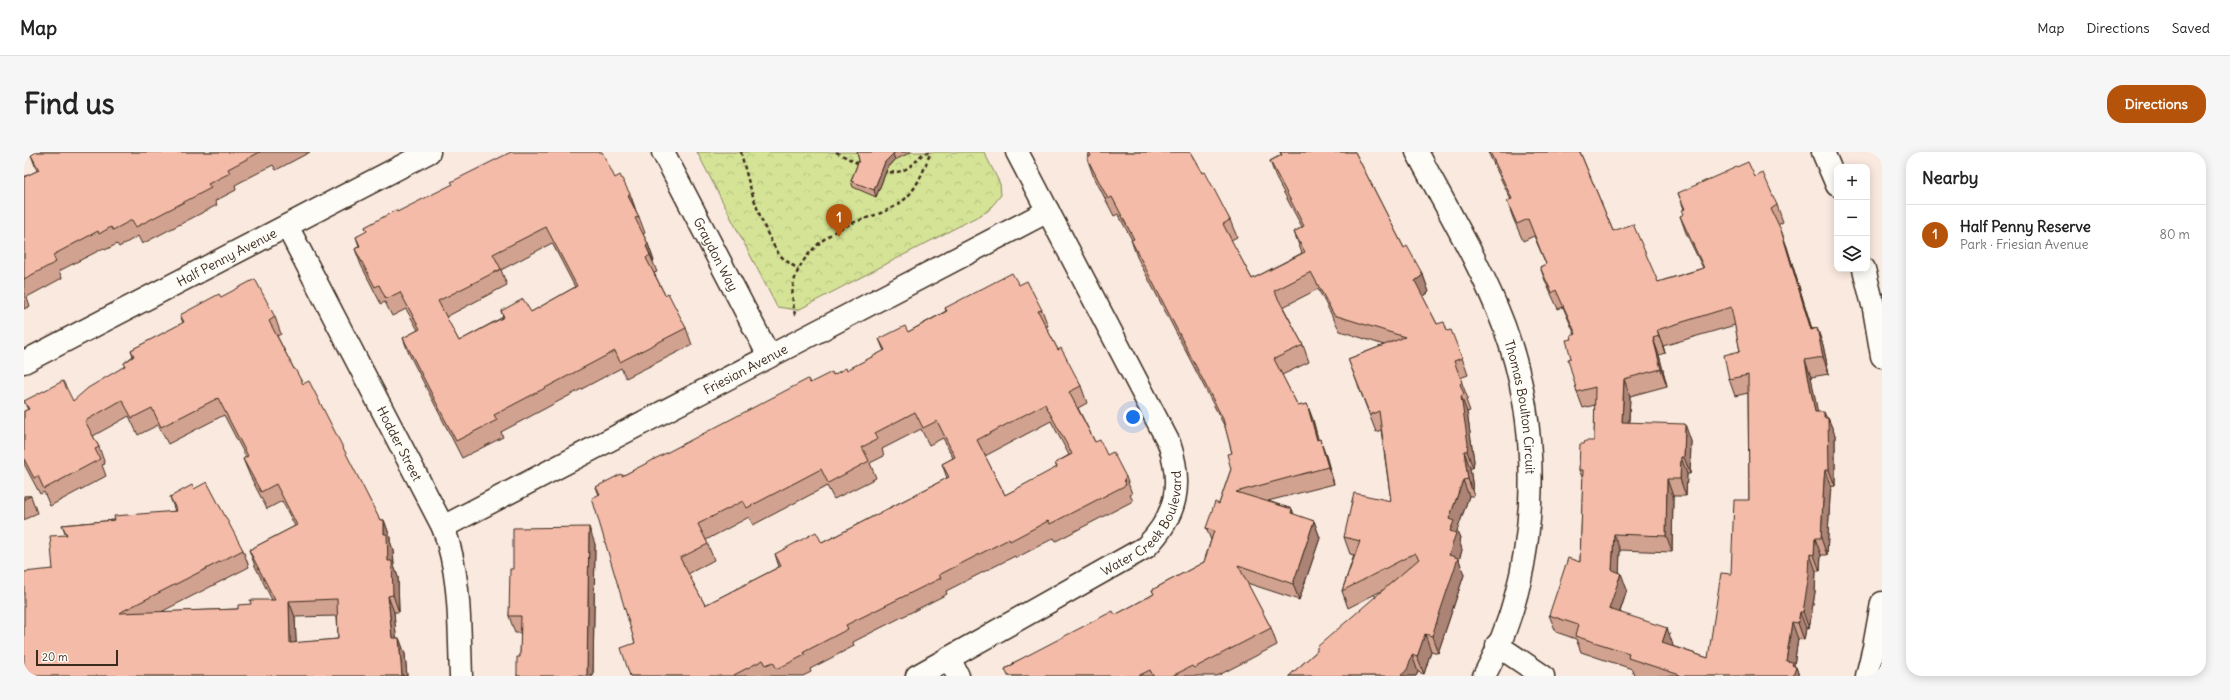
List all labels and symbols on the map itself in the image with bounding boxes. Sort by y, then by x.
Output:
pin: 1 [826,204,852,237]
street label: Graydon Way [690,214,742,294]
street label: Half Penny Avenue [173,224,279,290]
street label: Thomas Boulton Circuit [1501,338,1539,475]
street label: Friesian Avenue [700,340,790,398]
street label: Hodder Street [373,403,426,484]
your location [1123,407,1143,427]
street label: Water Creek Boulevard [1098,470,1185,579]
scale bar [36,648,118,667]

